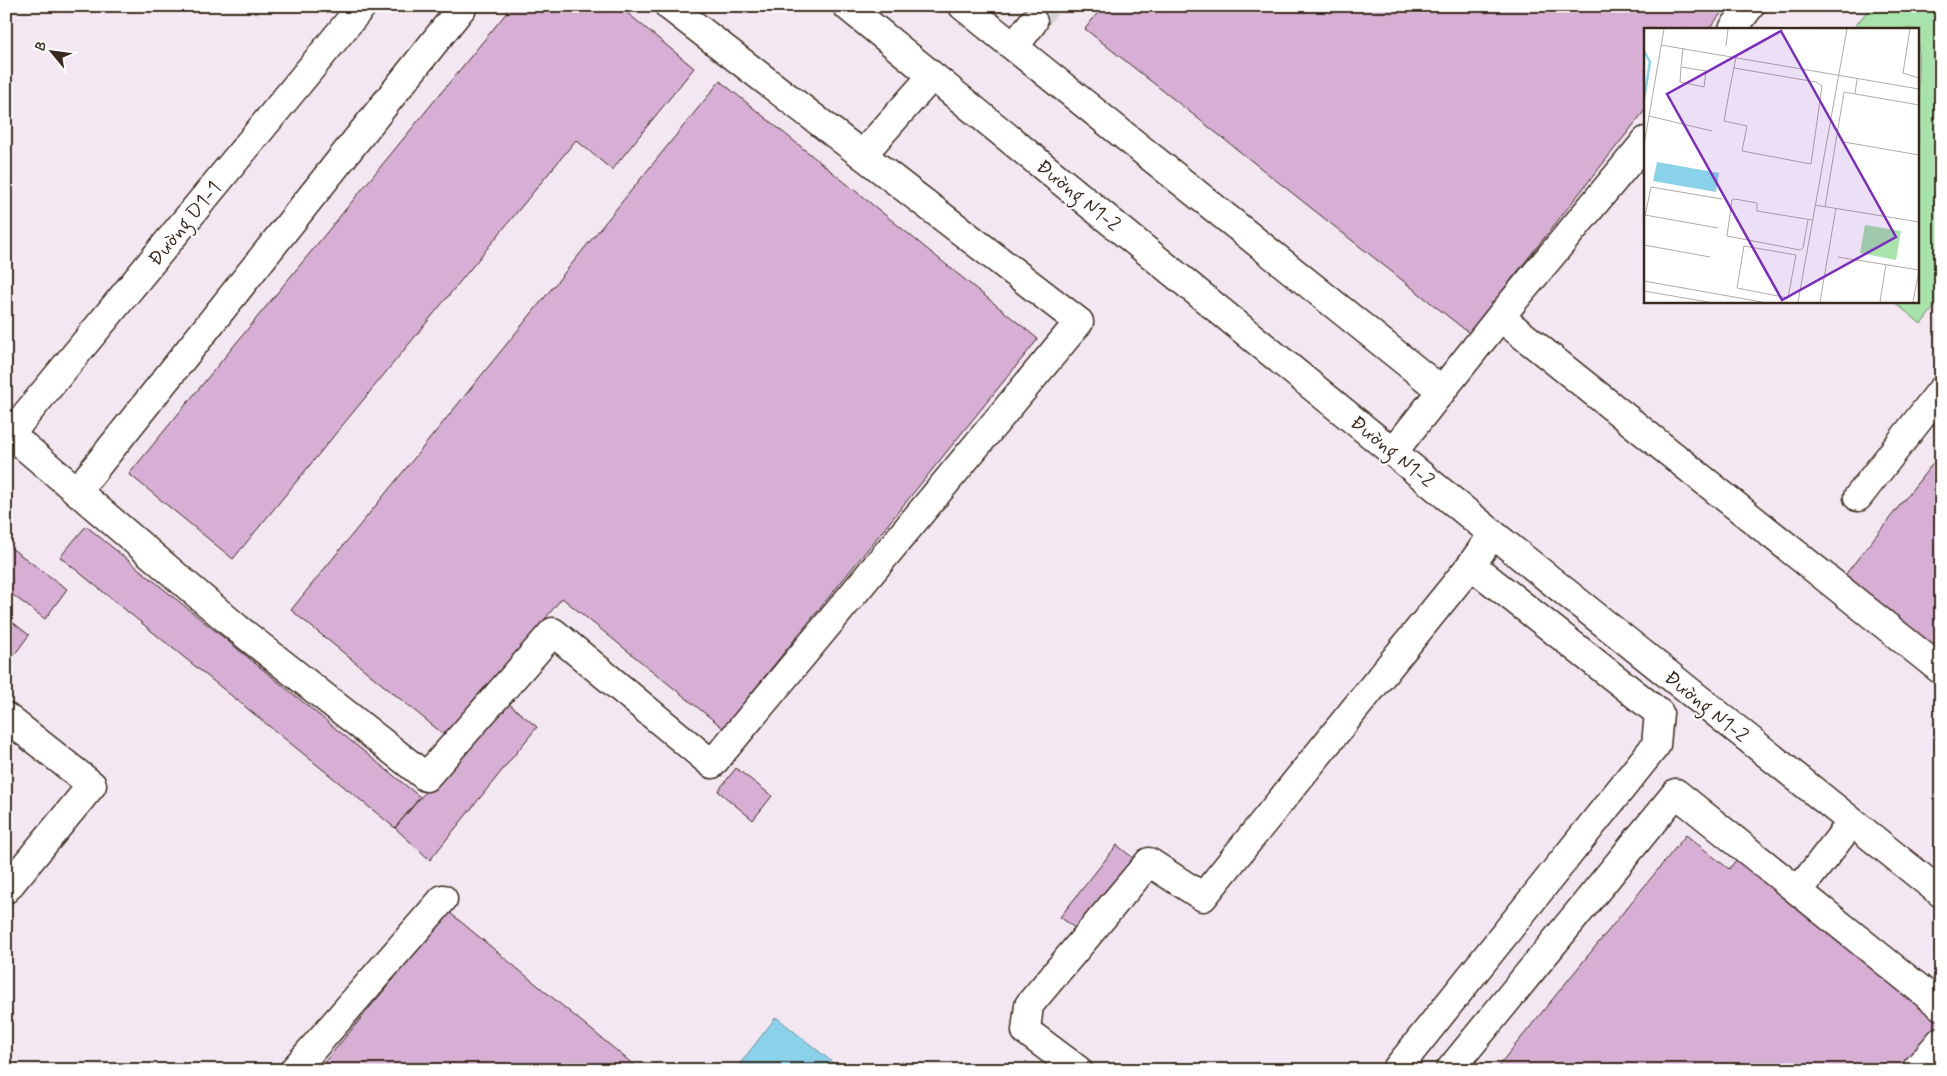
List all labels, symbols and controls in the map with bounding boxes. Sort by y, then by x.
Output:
north arrow [28,28,78,78]
inset map [1644,28,1920,302]
text: B [31,38,52,54]
street label: Đường N1-2 [1029,154,1126,240]
street label: Đường D1-1 [143,176,229,273]
street label: Đường N1-2 [1343,410,1440,496]
street label: Đường N1-2 [1657,665,1754,751]

